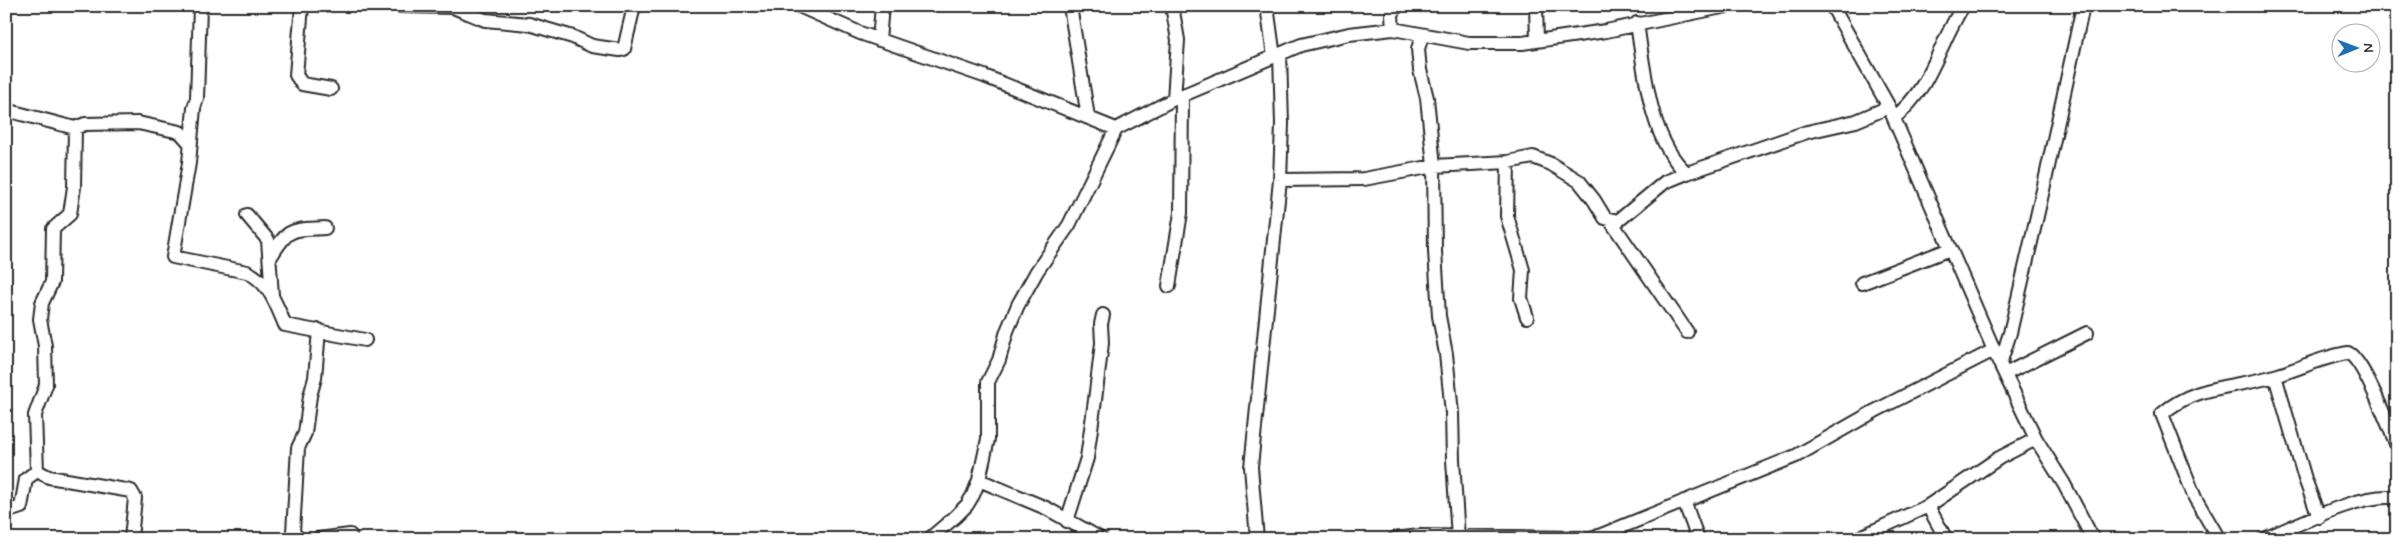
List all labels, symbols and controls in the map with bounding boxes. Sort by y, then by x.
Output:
north arrow [2330,22,2380,72]
text: N [2359,43,2377,53]

